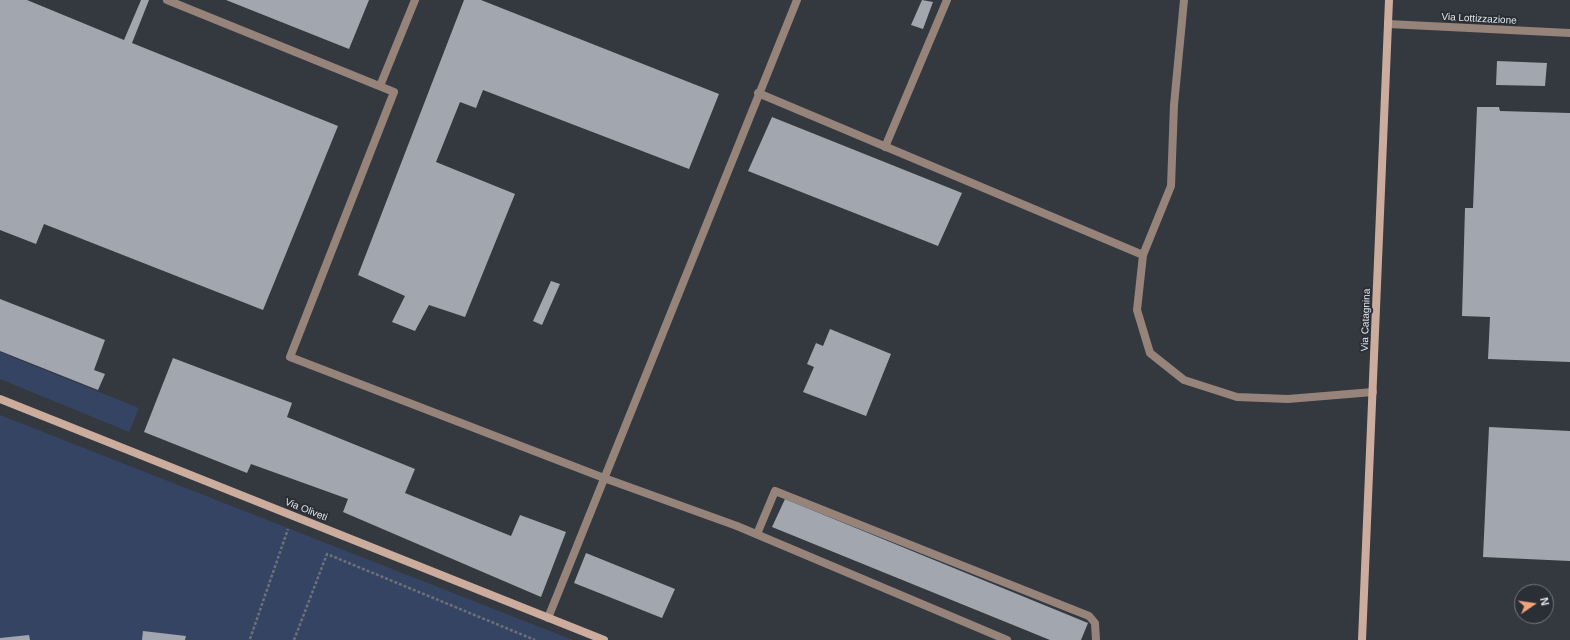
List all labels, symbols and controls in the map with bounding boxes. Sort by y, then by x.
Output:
street label: Via Lottizzazione [1441,11,1517,27]
street label: Via Catagnina [1359,288,1373,352]
street label: Via Oliveti [283,496,329,524]
north arrow [1514,584,1554,624]
text: N [1538,596,1551,607]

